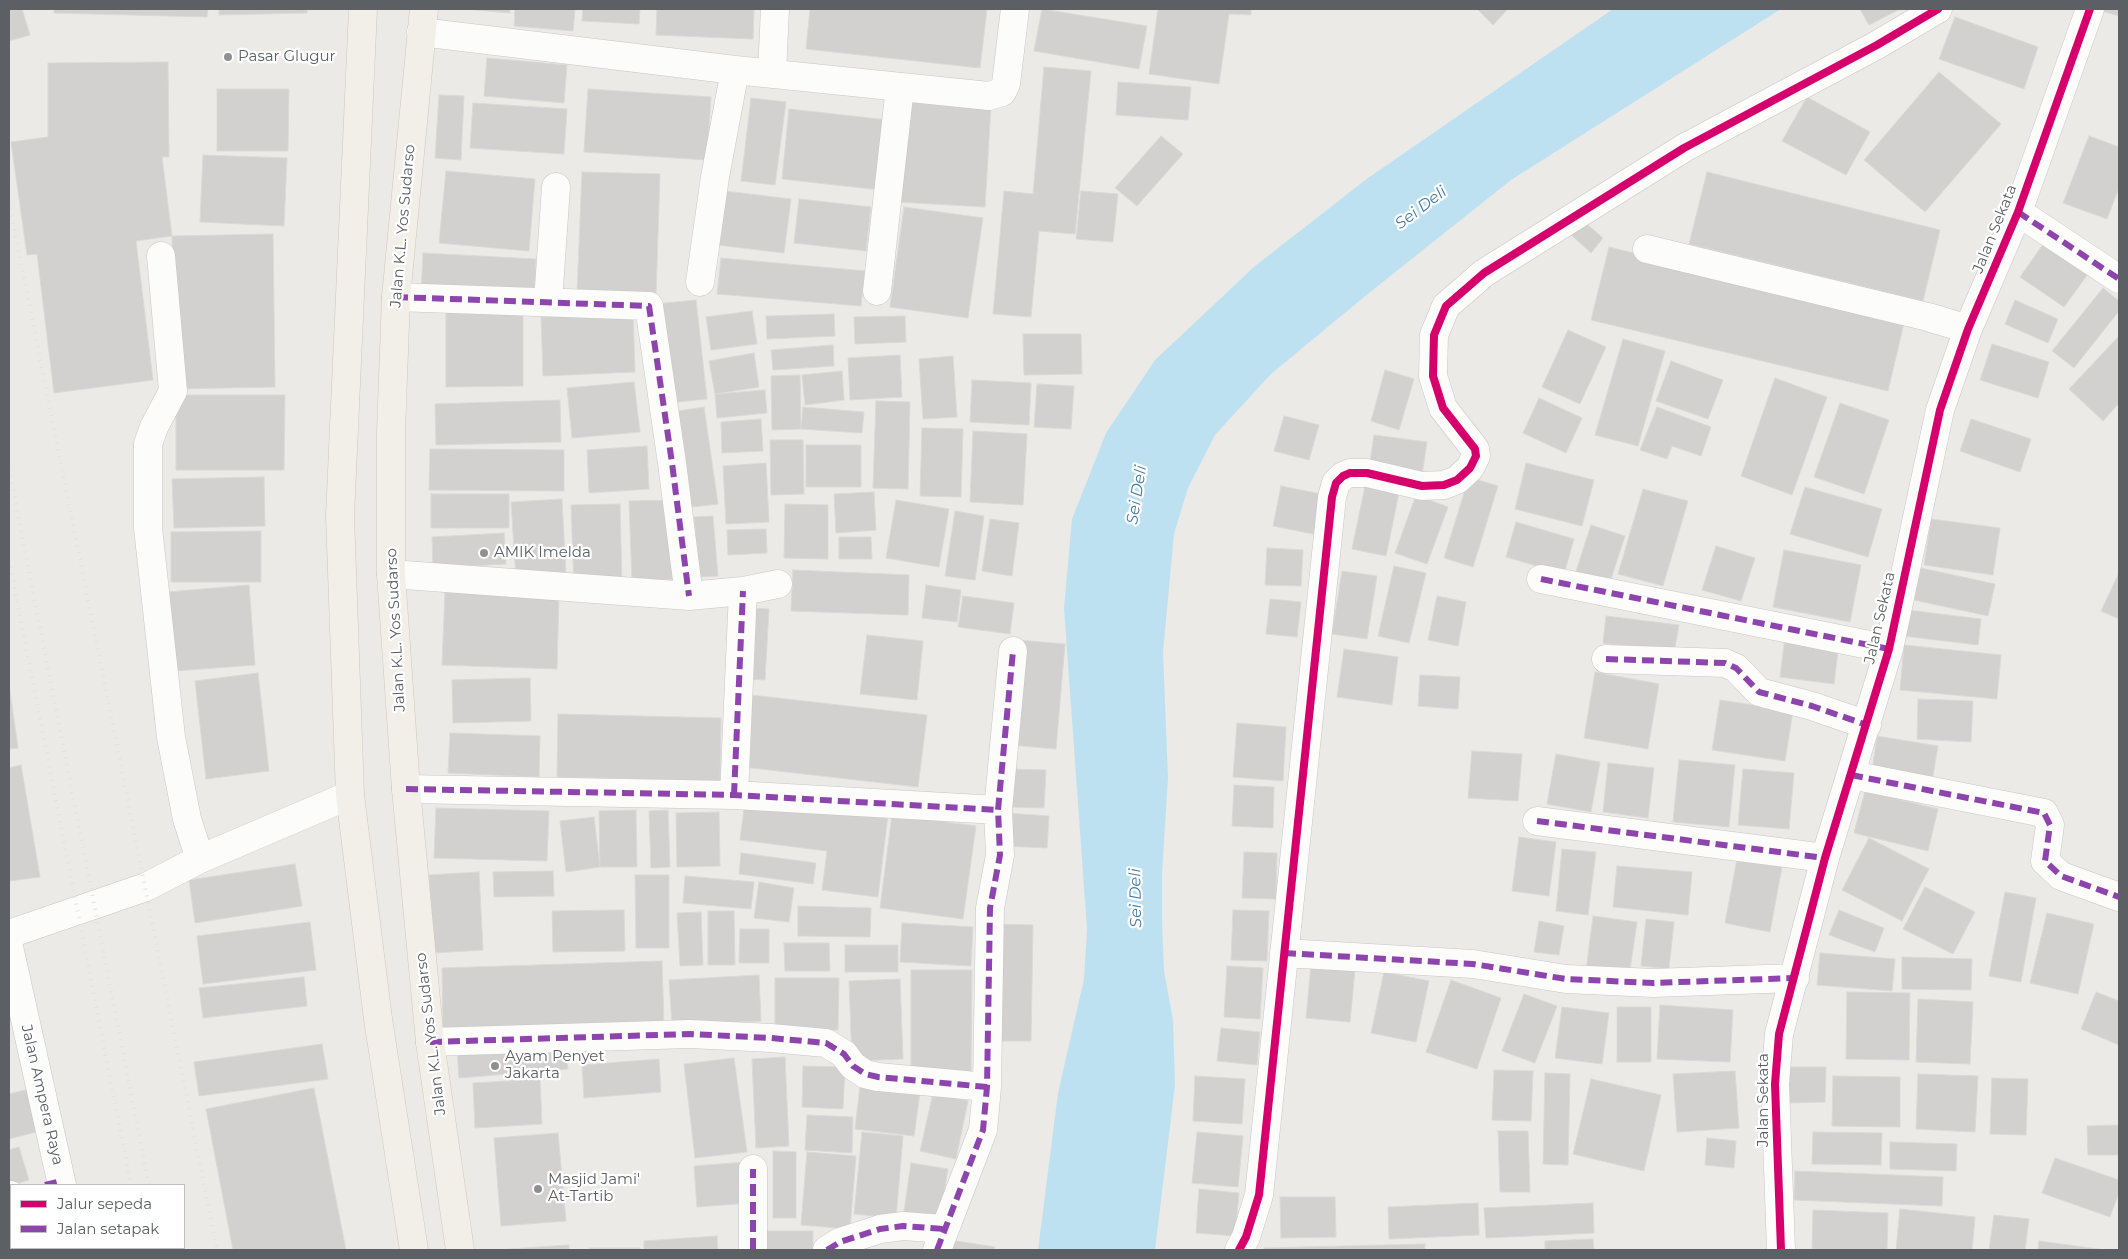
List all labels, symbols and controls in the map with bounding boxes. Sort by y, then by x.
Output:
place label: Pasar Glugur [238,48,336,66]
marker: Pasar Glugur [222,51,234,63]
street label: Jalan K.L. Yos Sudarso [387,144,419,308]
water label: Sei Deli [1391,182,1451,234]
street label: Jalan Sekata [1969,182,2021,276]
water label: Sei Deli [1123,464,1151,526]
place label: AMIK Imelda [494,544,591,562]
marker: AMIK Imelda [478,547,490,559]
street label: Jalan K.L. Yos Sudarso [383,548,409,712]
street label: Jalan Sekata [1861,570,1899,666]
water label: Sei Deli [1126,868,1146,928]
street label: Jalan K.L. Yos Sudarso [412,952,450,1116]
street label: Jalan Ampera Raya [17,1023,67,1167]
place label: Ayam Penyet Jakarta [505,1048,604,1083]
street label: Jalan Sekata [1755,1053,1773,1147]
marker: Ayam Penyet Jakarta [489,1060,501,1072]
place label: Masjid Jami' At-Tartib [548,1171,640,1206]
marker: Masjid Jami' At-Tartib [532,1183,544,1195]
legend [10,1184,185,1249]
text: Jalur sepeda [57,1194,152,1213]
text: Jalan setapak [57,1219,159,1238]

